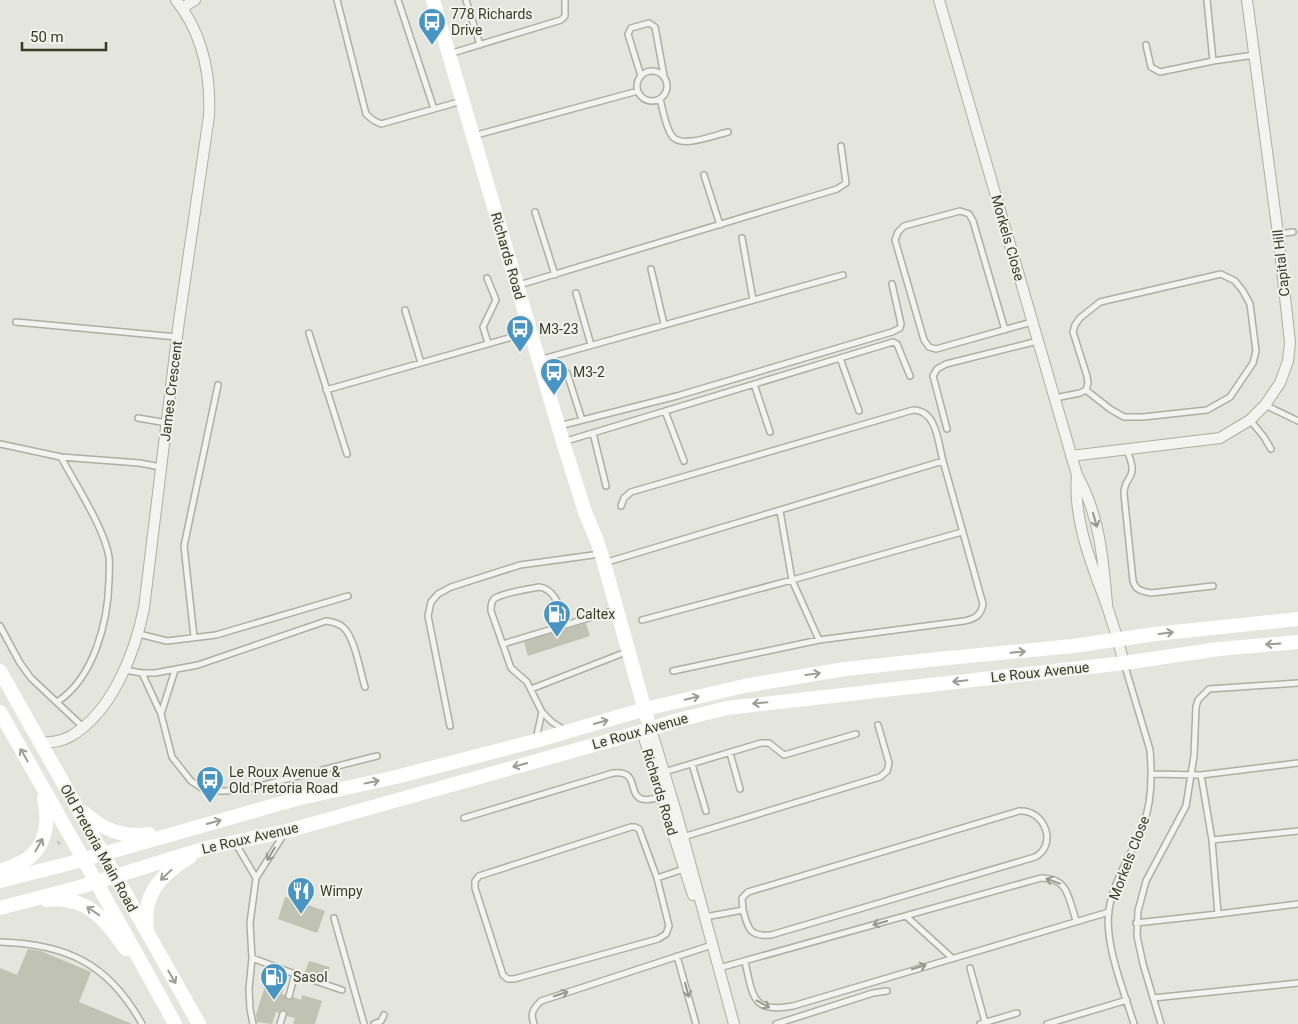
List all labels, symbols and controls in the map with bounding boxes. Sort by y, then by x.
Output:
place label: 778 Richards Drive [451,6,533,38]
bus stop icon: 778 Richards Drive [417,7,447,46]
scale bar [22,20,106,52]
text: 50 m [30,28,64,46]
street label: Morkels Close [988,193,1028,283]
street label: Richards Road [488,211,528,301]
street label: Capital Hill [1270,229,1292,297]
bus stop icon: M3-23 [505,314,535,353]
place label: M3-23 [539,321,579,337]
street label: James Crescent [157,339,185,442]
bus stop icon: M3-2 [539,357,569,396]
place label: M3-2 [573,364,605,380]
one-way arrow [1091,512,1101,528]
fuel station icon: Caltex [542,599,572,638]
place label: Caltex [576,606,615,622]
one-way arrow [1157,628,1173,638]
one-way arrow [1265,640,1281,649]
one-way arrow [1010,647,1026,656]
street label: Le Roux Avenue [990,659,1090,685]
one-way arrow [805,669,821,679]
one-way arrow [952,676,968,686]
one-way arrow [683,693,699,702]
one-way arrow [752,698,768,708]
street label: Le Roux Avenue [590,710,690,752]
one-way arrow [593,716,609,726]
street label: Richards Road [639,747,681,837]
one-way arrow [19,749,29,763]
one-way arrow [512,761,528,771]
place label: Le Roux Avenue & Old Pretoria Road [229,764,340,796]
bus stop icon: Le Roux Avenue & Old Pretoria Road [195,765,225,804]
one-way arrow [363,777,379,786]
street label: Old Pretoria Main Road [57,781,141,915]
street label: Morkels Close [1106,814,1152,902]
one-way arrow [206,817,222,826]
street label: Le Roux Avenue [200,819,300,857]
one-way arrow [34,838,44,852]
one-way arrow [266,846,276,861]
one-way arrow [159,869,172,881]
one-way arrow [1045,875,1061,885]
restaurant icon: Wimpy [286,876,316,915]
place label: Wimpy [320,883,363,899]
one-way arrow [86,906,100,916]
one-way arrow [873,919,889,928]
fuel station icon: Sasol [259,962,289,1001]
one-way arrow [910,962,926,972]
place label: Sasol [293,969,328,985]
one-way arrow [167,970,177,985]
one-way arrow [682,982,692,998]
one-way arrow [553,989,569,998]
one-way arrow [756,999,771,1009]

